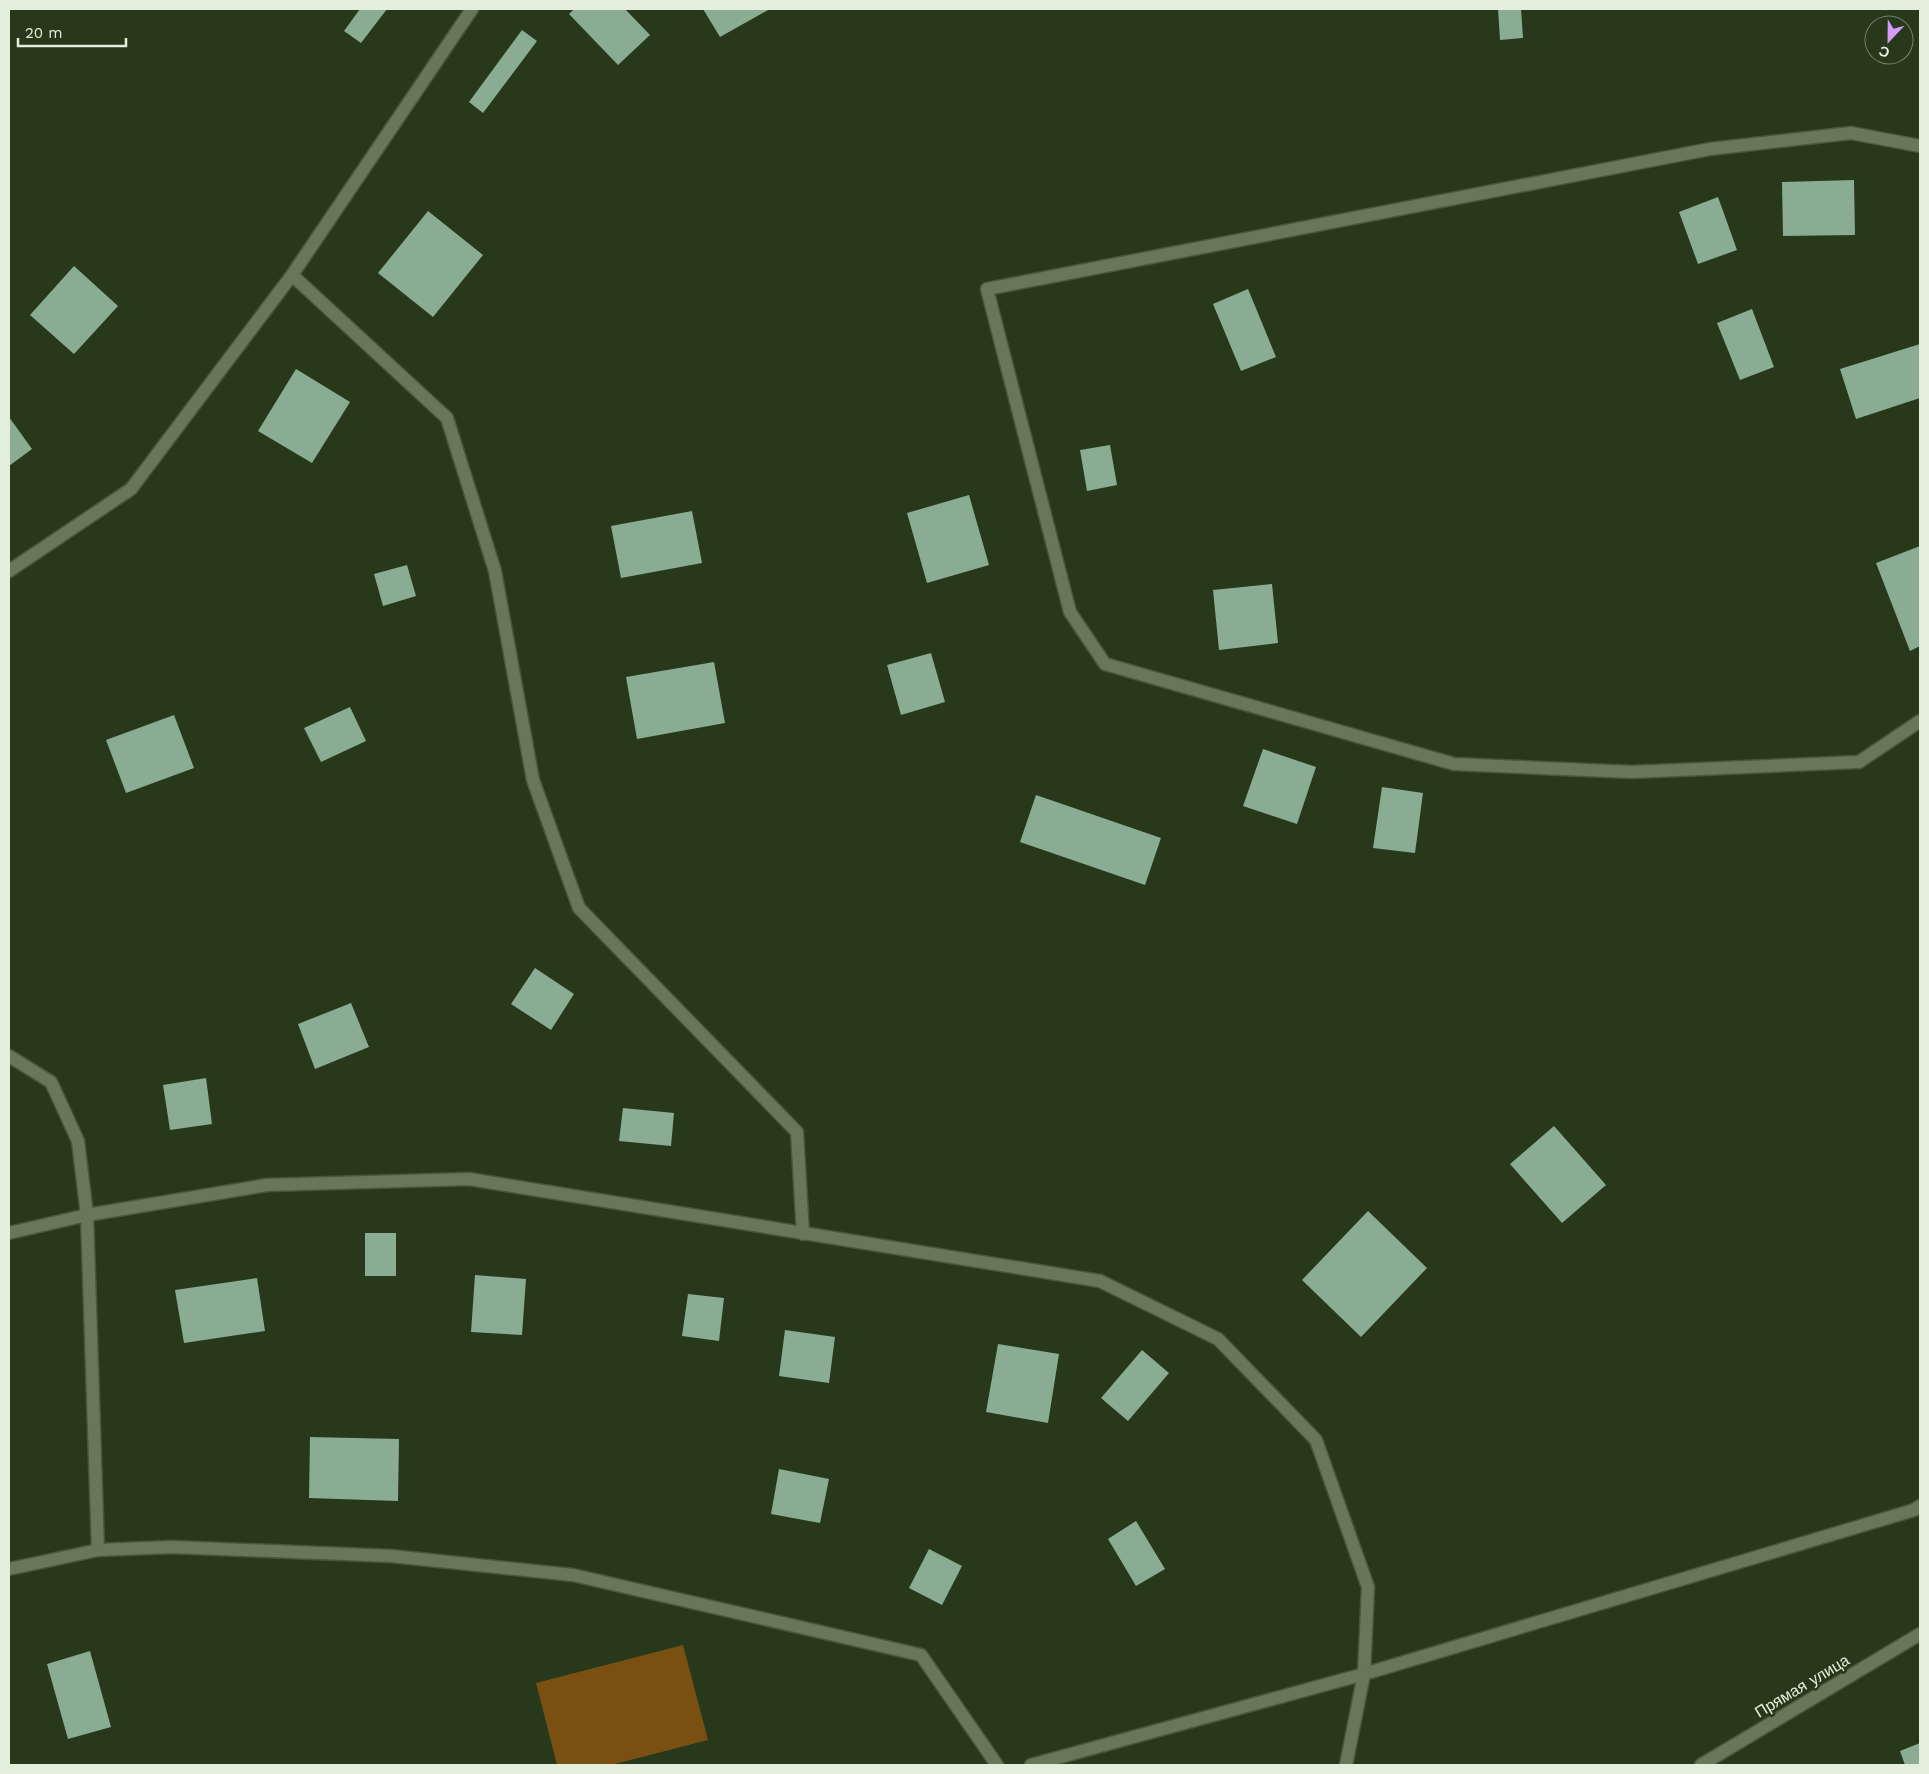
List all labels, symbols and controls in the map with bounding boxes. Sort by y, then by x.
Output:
scale bar [18,15,125,47]
north arrow [1864,15,1914,65]
text: 20 m [25,24,63,42]
text: С [1876,43,1892,61]
street label: Прямая улица [1751,1650,1853,1722]

